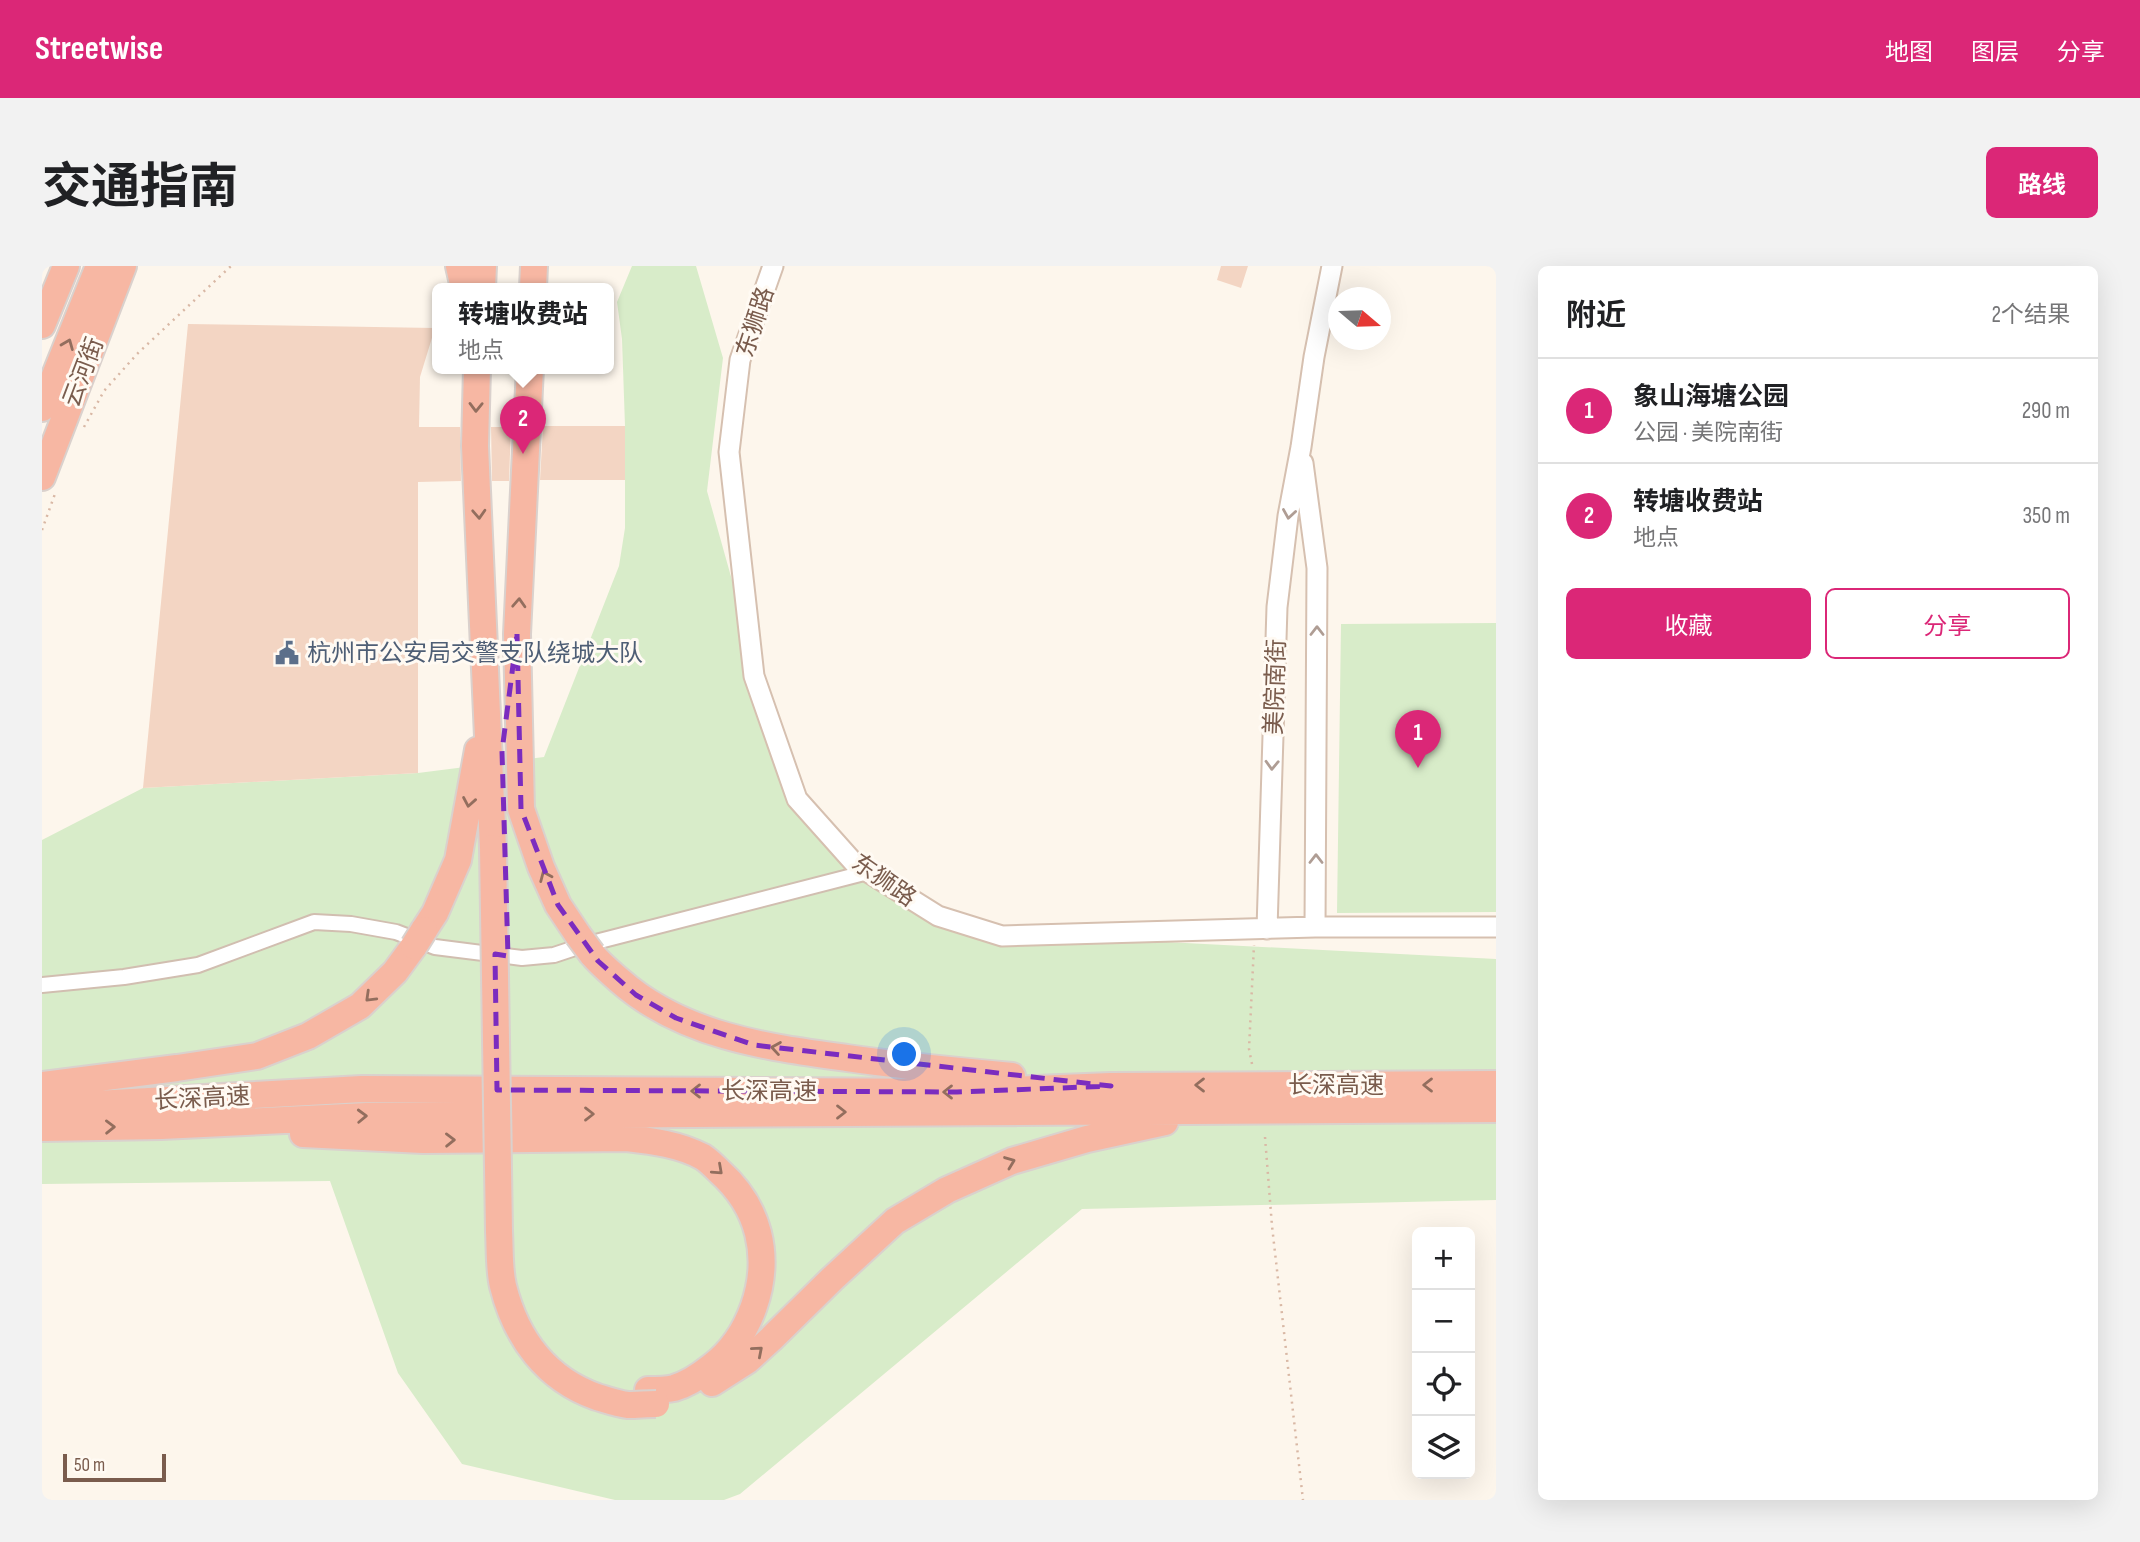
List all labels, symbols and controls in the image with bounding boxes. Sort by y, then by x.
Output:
text: Streetwise [35,29,163,69]
text: 地图 [1885,38,1933,67]
text: 图层 [1971,38,2019,67]
text: 分享 [2057,38,2105,67]
button: 路线 [1986,147,2098,218]
text: 交通指南 [42,159,238,218]
popup [432,283,614,374]
street label: 东狮路 [731,283,780,361]
north arrow [1328,287,1391,350]
text: 附近 [1566,298,1626,334]
text: 转塘收费站 [458,300,588,331]
text: 2个结果 [1992,301,2070,329]
street label: 云河街 [57,333,110,411]
text: 地点 [458,337,504,365]
one-way arrow [59,339,73,351]
text: 象山海塘公园 [1633,382,1789,413]
pin: 2 [500,396,546,454]
text: 1 [1584,397,1594,425]
text: 290 m [2022,397,2070,425]
one-way arrow [468,402,484,413]
text: 公园 · 美院南街 [1633,419,1783,447]
text: 转塘收费站 [1633,487,1763,518]
text: 2 [1584,502,1594,530]
text: 350 m [2022,502,2070,530]
one-way arrow [1281,508,1296,520]
one-way arrow [471,509,486,520]
text: 地点 [1633,524,1679,552]
button: 收藏 [1566,588,1811,659]
button: 分享 [1825,588,2070,659]
one-way arrow [511,597,526,608]
one-way arrow [1309,625,1325,636]
public building icon: 杭州市公安局交警支队绕城大队 [273,639,301,667]
place label: 杭州市公安局交警支队绕城大队 [307,639,643,668]
street label: 美院南街 [1259,639,1292,735]
pin: 1 [1395,710,1441,768]
one-way arrow [1265,760,1280,771]
one-way arrow [462,796,477,808]
street label: 东狮路 [846,848,922,913]
one-way arrow [1308,853,1323,864]
one-way arrow [539,870,553,883]
one-way arrow [365,988,378,1001]
your location [887,1037,921,1071]
one-way arrow [770,1041,782,1056]
street label: 长深高速 [1288,1071,1384,1100]
street label: 长深高速 [721,1077,817,1106]
one-way arrow [1195,1077,1205,1093]
one-way arrow [1422,1077,1433,1092]
street label: 长深高速 [153,1082,251,1115]
one-way arrow [691,1083,701,1099]
one-way arrow [943,1084,953,1100]
one-way arrow [836,1105,847,1120]
one-way arrow [585,1106,595,1122]
one-way arrow [357,1109,368,1124]
one-way arrow [105,1119,116,1134]
one-way arrow [445,1132,455,1148]
one-way arrow [1003,1157,1015,1171]
one-way arrow [710,1162,723,1174]
map controls [1412,1227,1475,1479]
button: + [1412,1227,1475,1290]
button: − [1412,1290,1475,1353]
one-way arrow [750,1347,763,1359]
button: locate [1412,1353,1475,1416]
button: layers [1412,1416,1475,1479]
scale bar [63,1451,166,1483]
text: 50 m [74,1454,105,1477]

